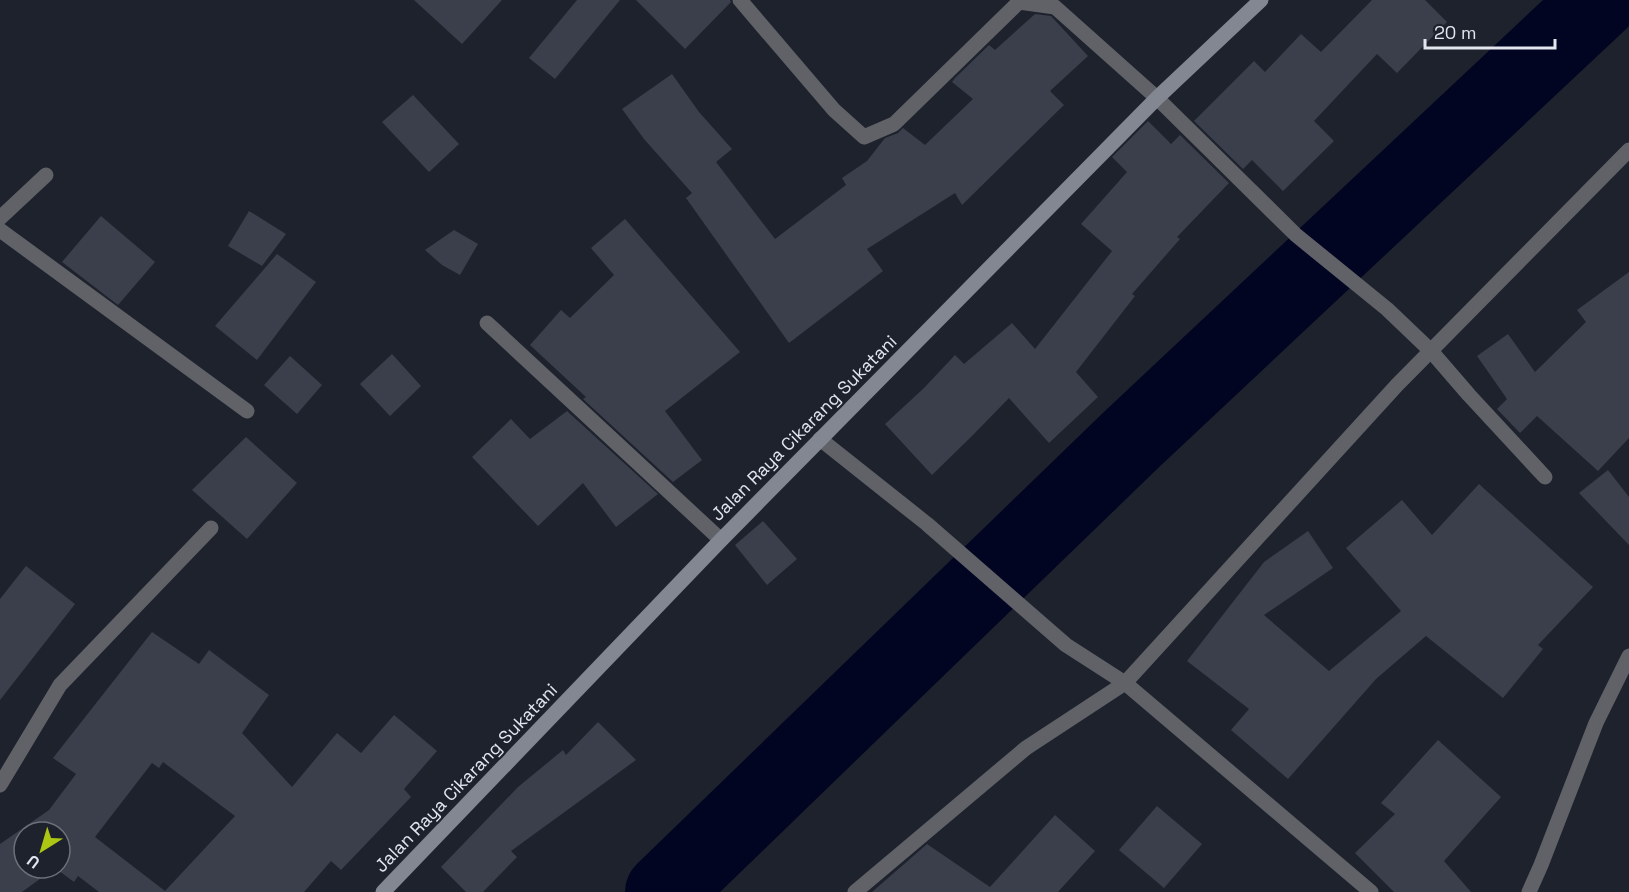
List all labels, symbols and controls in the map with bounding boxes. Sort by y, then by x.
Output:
scale bar [1425,12,1556,50]
text: 20 m [1434,21,1477,44]
street label: Jalan Raya Cikarang Sukatani [706,330,901,525]
street label: Jalan Raya Cikarang Sukatani [369,678,562,877]
north arrow [12,820,72,880]
text: U [23,850,44,873]

